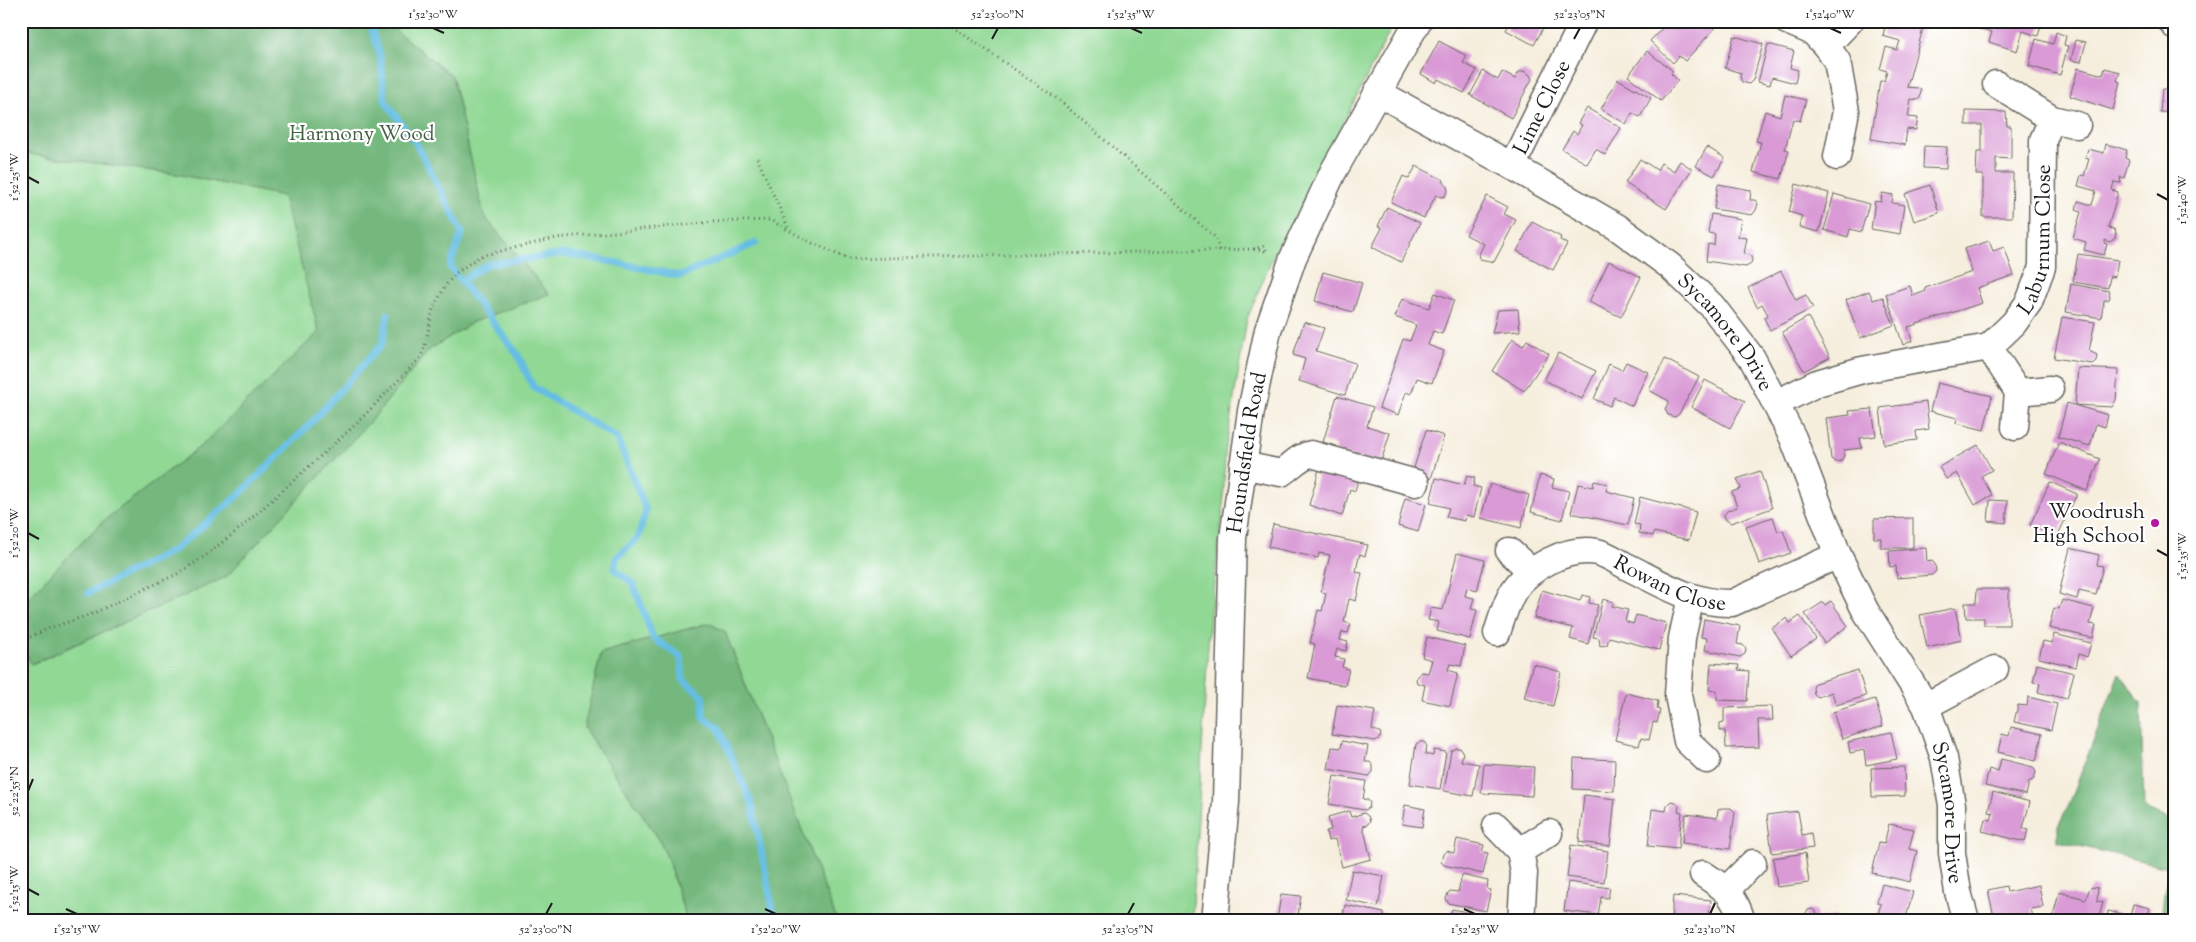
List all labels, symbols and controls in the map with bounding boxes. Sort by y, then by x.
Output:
text: 1°52'30"W [408,6,458,24]
text: 52°23'00"N [971,6,1025,24]
text: 1°52'35"W [1107,6,1155,24]
text: 52°23'05"N [1554,6,1606,24]
text: 1°52'40"W [1805,6,1855,24]
street label: Lime Close [1507,55,1579,160]
park label: Harmony Wood [289,120,435,150]
text: 1°52'25"W [6,152,24,201]
street label: Laburnum Close [2011,164,2060,322]
text: 1°52'40"W [2174,175,2192,225]
street label: Sycamore Drive [1669,267,1779,397]
street label: Houndsfield Road [1221,369,1276,535]
place label: Woodrush High School [2033,498,2145,552]
text: 1°52'20"W [6,507,24,558]
marker: Woodrush High School [2149,517,2161,529]
text: 1°52'35"W [2174,532,2192,580]
street label: Rowan Close [1607,549,1727,620]
street label: Sycamore Drive [1922,738,1970,886]
text: 52°22'55"N [6,766,24,817]
text: 1°52'15"W [6,865,24,912]
text: 1°52'15"W [54,921,101,939]
text: 52°23'00"N [519,921,573,939]
text: 1°52'20"W [751,921,802,939]
text: 52°23'05"N [1102,921,1154,939]
text: 1°52'25"W [1451,921,1500,939]
text: 52°23'10"N [1684,921,1736,939]

